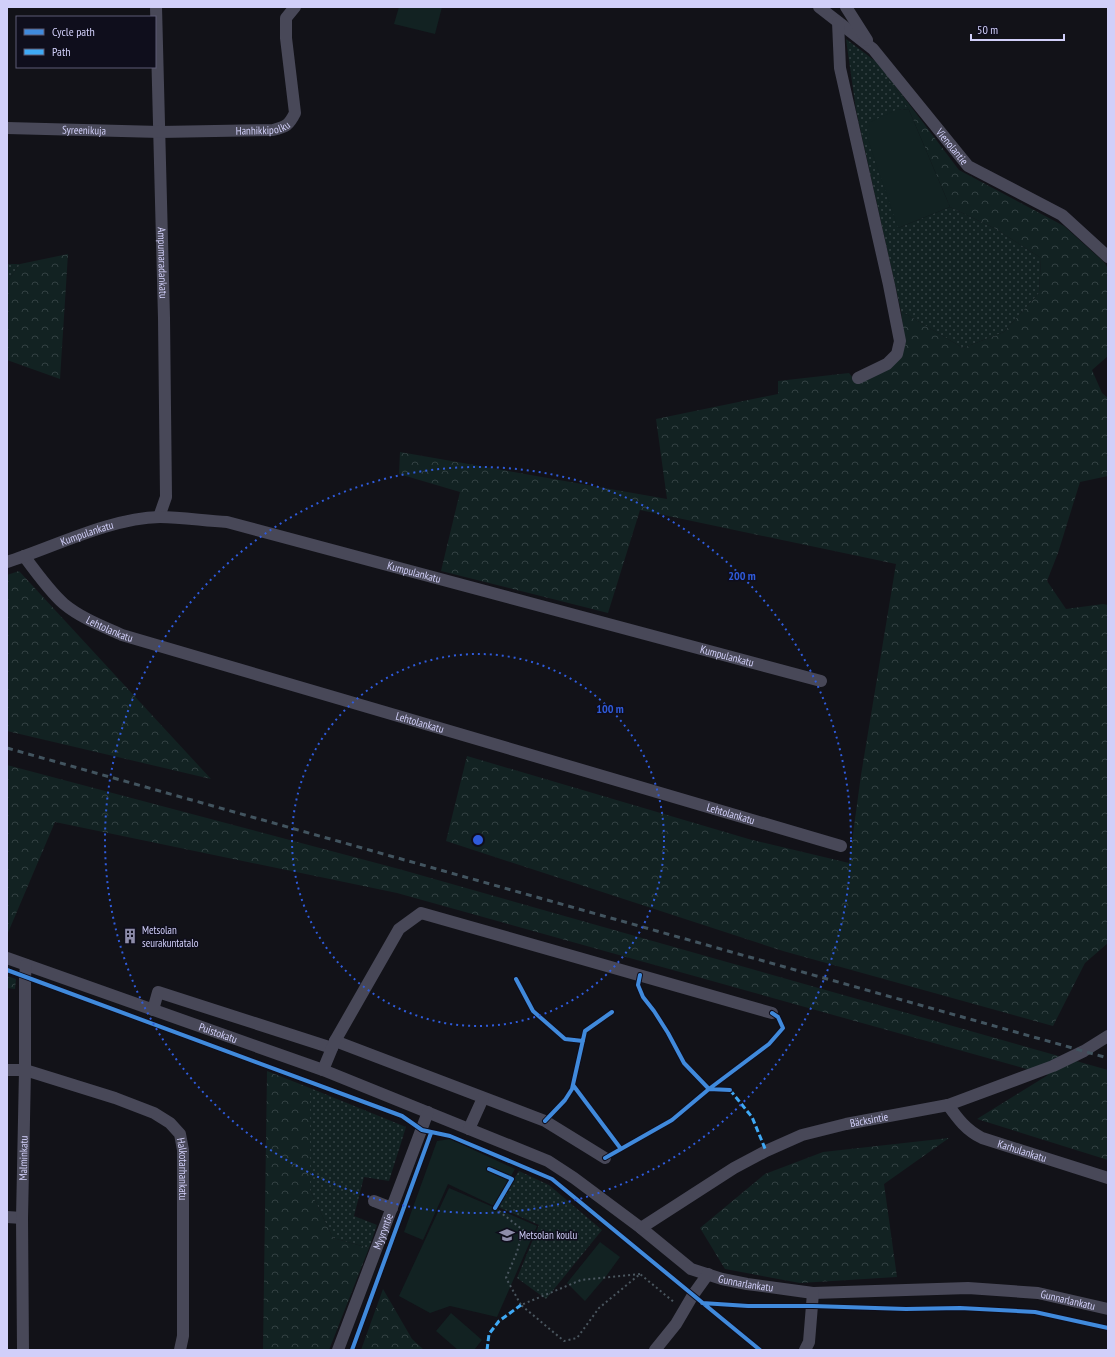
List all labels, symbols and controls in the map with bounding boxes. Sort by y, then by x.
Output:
legend [16,16,156,68]
scale bar [971,16,1064,42]
text: 50 m [977,22,998,37]
text: Cycle path [52,24,95,39]
text: Path [52,44,70,59]
street label: Hanhikkipolku [236,118,293,138]
street label: Syreenikuja [62,122,106,138]
street label: Vienolantie [932,124,972,168]
street label: Ampumaradankatu [155,227,171,299]
street label: Kumpulankatu [58,518,115,549]
street label: Kumpulankatu [386,558,443,586]
text: 200 m [728,568,756,583]
street label: Lehtolankatu [84,613,135,645]
street label: Kumpulankatu [699,642,756,670]
text: 100 m [596,701,624,716]
street label: Lehtolankatu [394,709,446,736]
street label: Lehtolankatu [705,800,757,827]
centre of rings [471,833,485,847]
place label: Metsolan seurakuntatalo [142,923,199,950]
building icon: Metsolan seurakuntatalo [121,927,139,945]
street label: Puistokatu [197,1020,239,1046]
street label: Bäcksintie [849,1109,890,1130]
street label: Malminkatu [16,1135,31,1181]
street label: Halkotarhankatu [174,1136,190,1201]
street label: Karhulankatu [996,1136,1049,1165]
street label: Myyryntie [370,1211,396,1251]
school or university icon: Metsolan koulu [498,1226,516,1244]
place label: Metsolan koulu [519,1228,577,1242]
street label: Gunnarlankatu [716,1271,774,1295]
street label: Gunnarlankatu [1039,1287,1097,1313]

